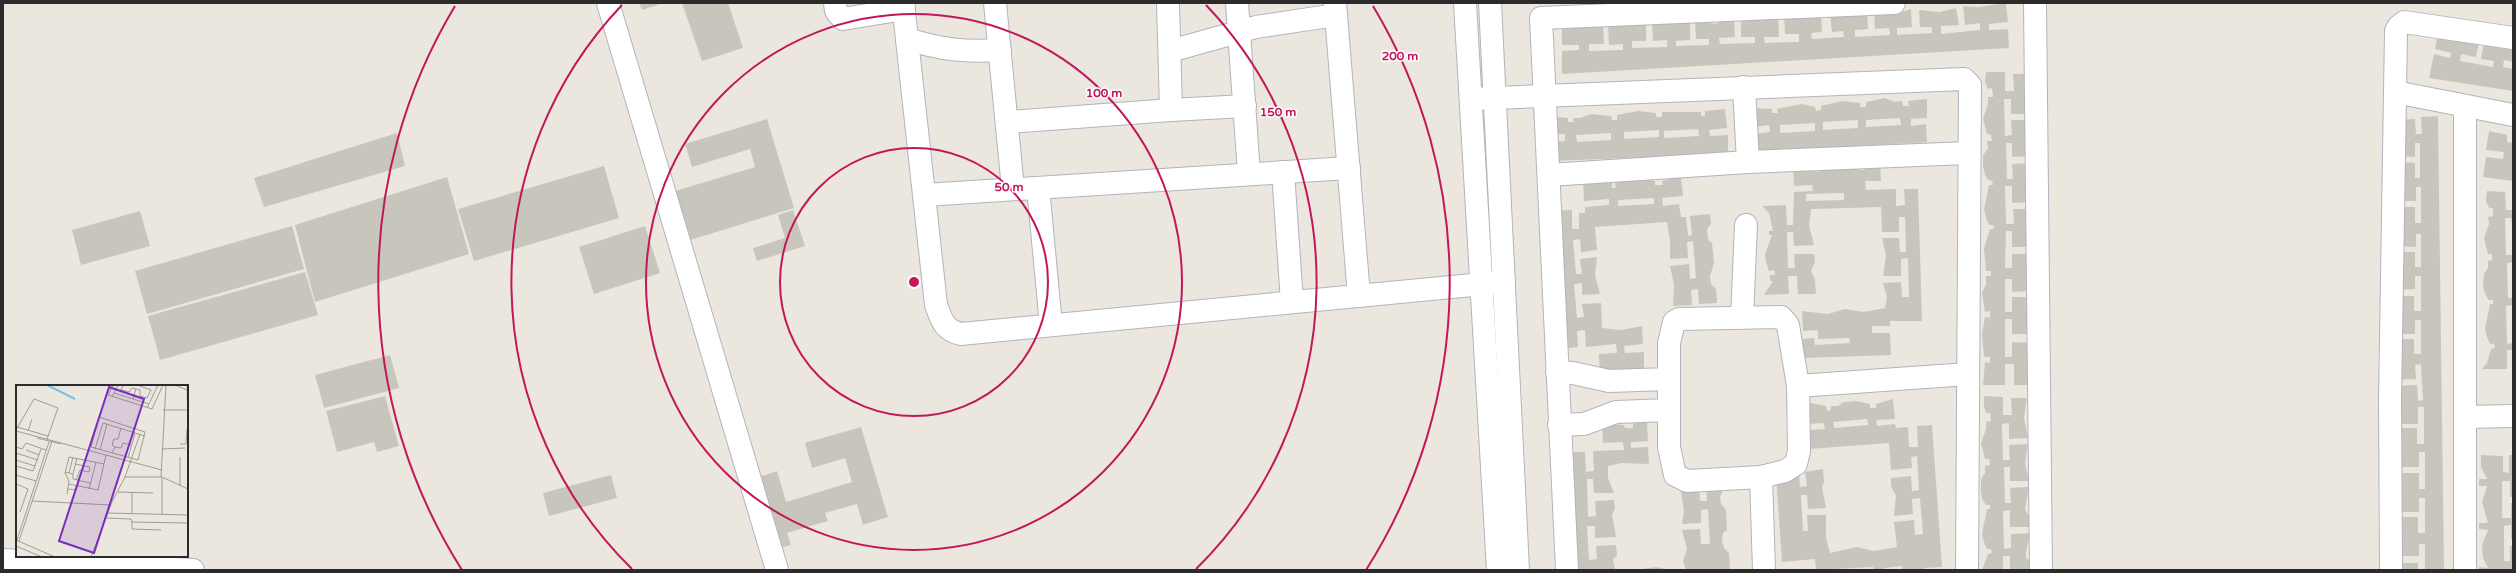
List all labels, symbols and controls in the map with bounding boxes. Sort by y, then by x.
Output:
text: 200 m [1382,49,1418,63]
text: 100 m [1086,86,1122,100]
text: 150 m [1260,105,1296,119]
text: 50 m [994,180,1024,194]
centre of rings [907,275,921,289]
inset map [16,385,188,557]

